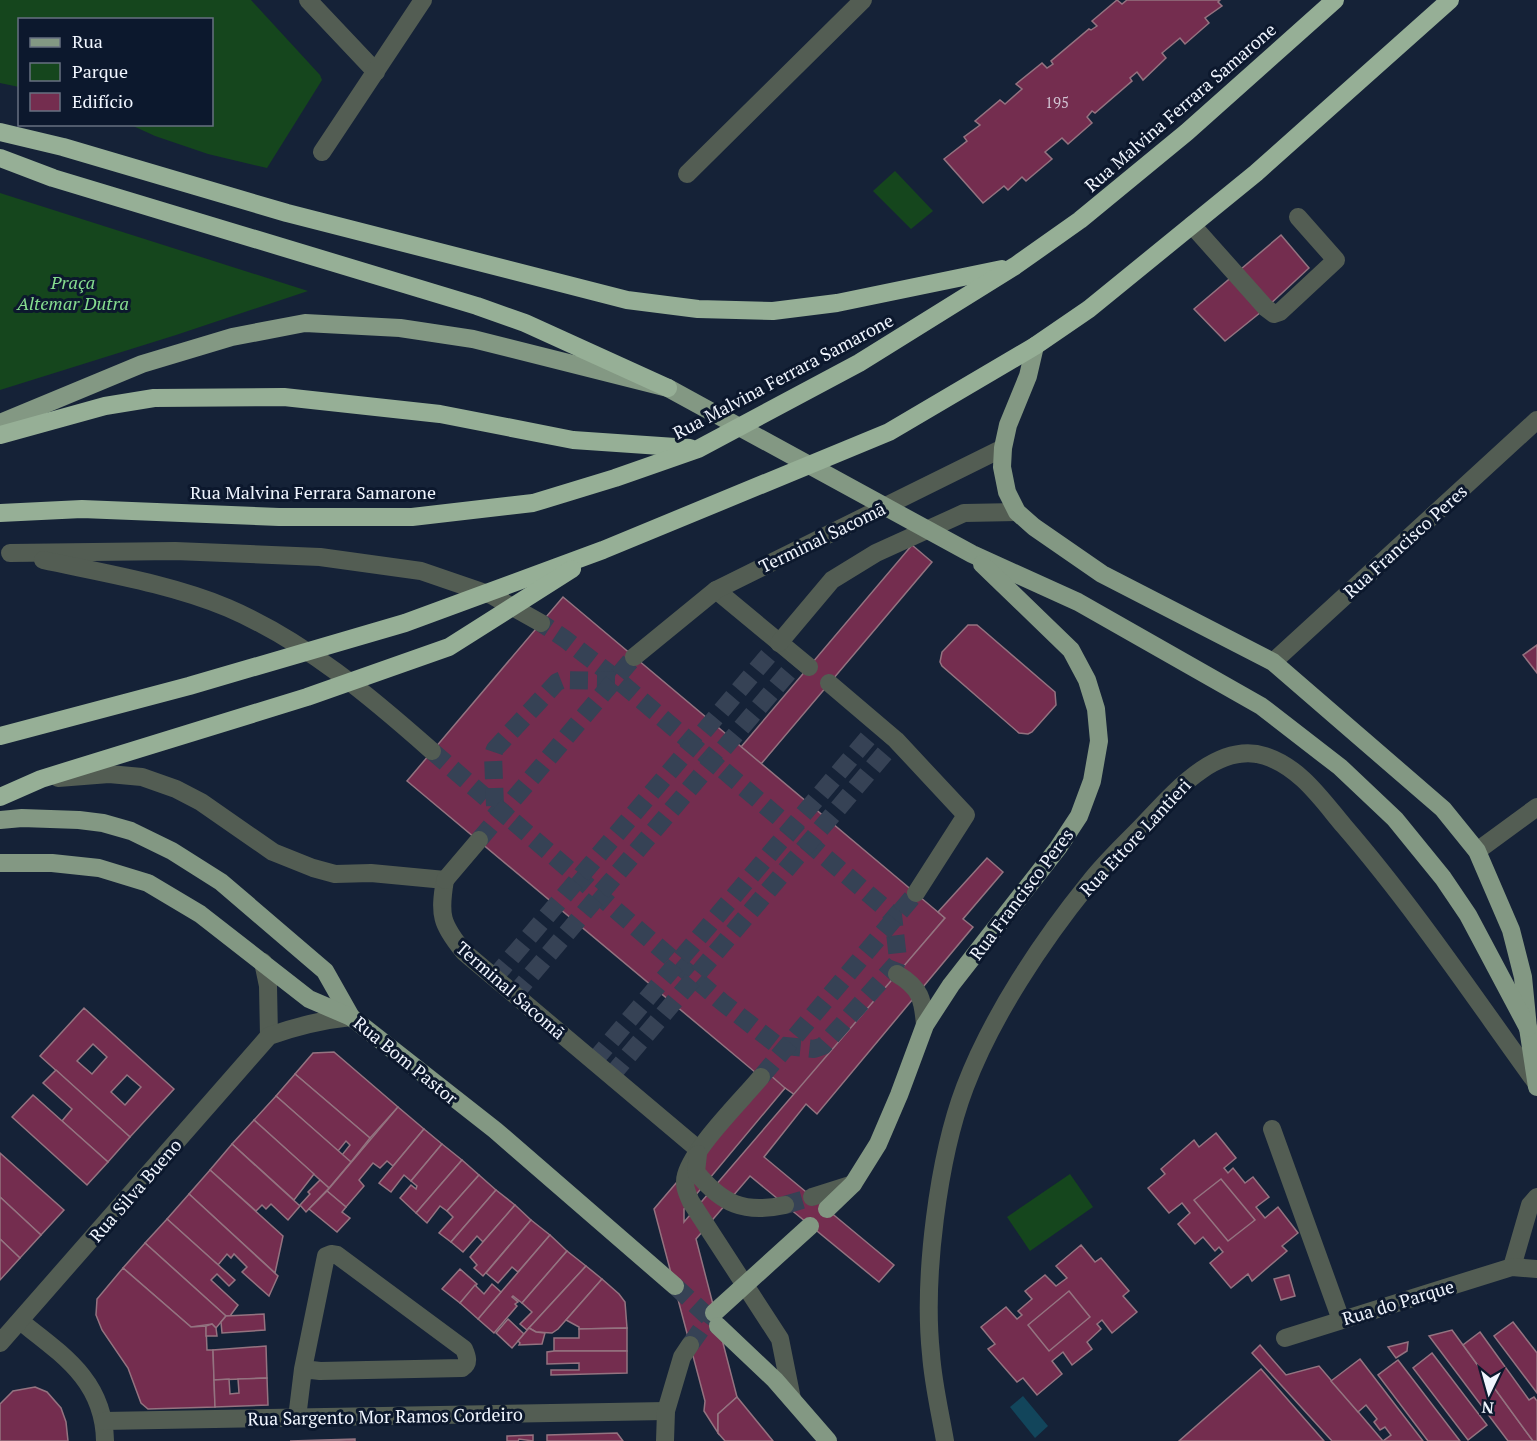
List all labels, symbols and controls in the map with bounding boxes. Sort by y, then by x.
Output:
street label: Rua Malvina Ferrara Samarone [1079,17,1281,197]
legend [18,18,213,126]
text: Rua [72,29,103,53]
text: Parque [72,59,128,83]
text: Edifício [72,89,133,113]
house number: 195 [1045,92,1069,112]
park label: Praça Altemar Dutra [16,270,129,315]
street label: Rua Malvina Ferrara Samarone [669,308,897,444]
street label: Rua Francisco Peres [1338,479,1472,603]
street label: Rua Malvina Ferrara Samarone [190,480,436,504]
street label: Terminal Sacomã [755,496,889,578]
street label: Rua Ettore Lantieri [1074,773,1196,901]
street label: Rua Francisco Peres [964,823,1078,965]
street label: Terminal Sacomã [451,936,571,1044]
street label: Rua Bom Pastor [349,1011,463,1109]
street label: Rua Silva Bueno [83,1133,187,1247]
street label: Rua do Parque [1339,1274,1457,1330]
north arrow [1459,1363,1519,1423]
text: N [1481,1396,1495,1419]
street label: Rua Sargento Mor Ramos Cordeiro [247,1402,523,1430]

